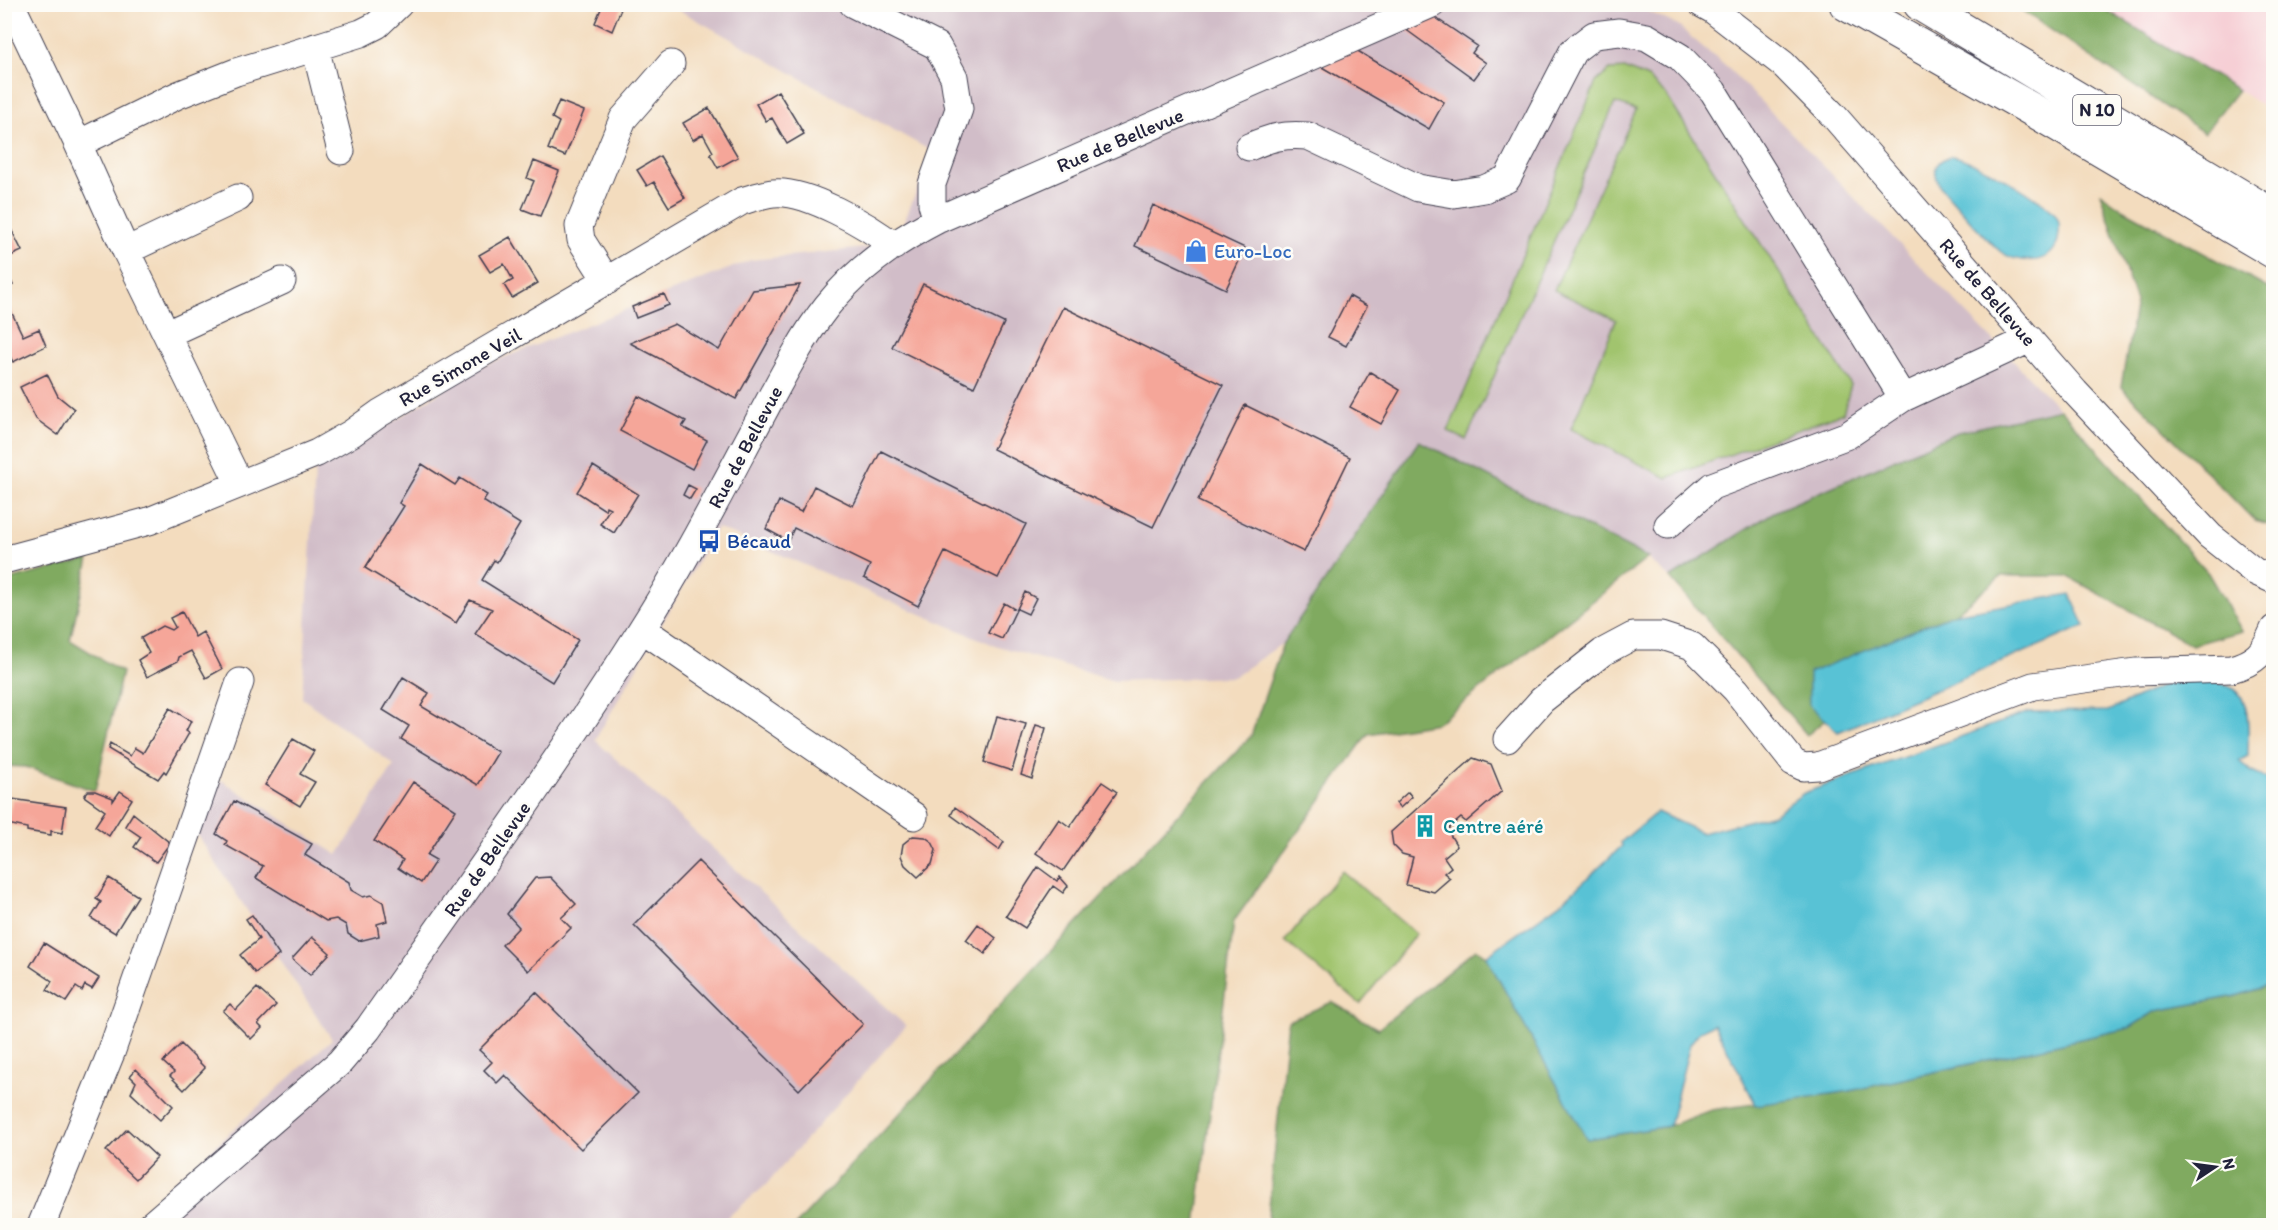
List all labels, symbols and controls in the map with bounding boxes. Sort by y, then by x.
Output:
road number: N 10 [2073,95,2121,125]
street label: Rue de Bellevue [1053,102,1187,178]
street label: Rue de Bellevue [1934,233,2042,351]
shop icon: Euro-Loc [1183,238,1209,264]
place label: Euro-Loc [1214,239,1291,263]
street label: Rue Simone Veil [395,322,526,412]
street label: Rue de Bellevue [703,382,787,512]
bus stop icon: Bécaud [696,528,722,554]
place label: Bécaud [727,529,791,553]
street label: Rue de Bellevue [438,797,536,921]
building icon: Centre aéré [1412,813,1438,839]
place label: Centre aéré [1443,814,1544,838]
north arrow [2185,1137,2245,1197]
text: N [2219,1156,2240,1171]

